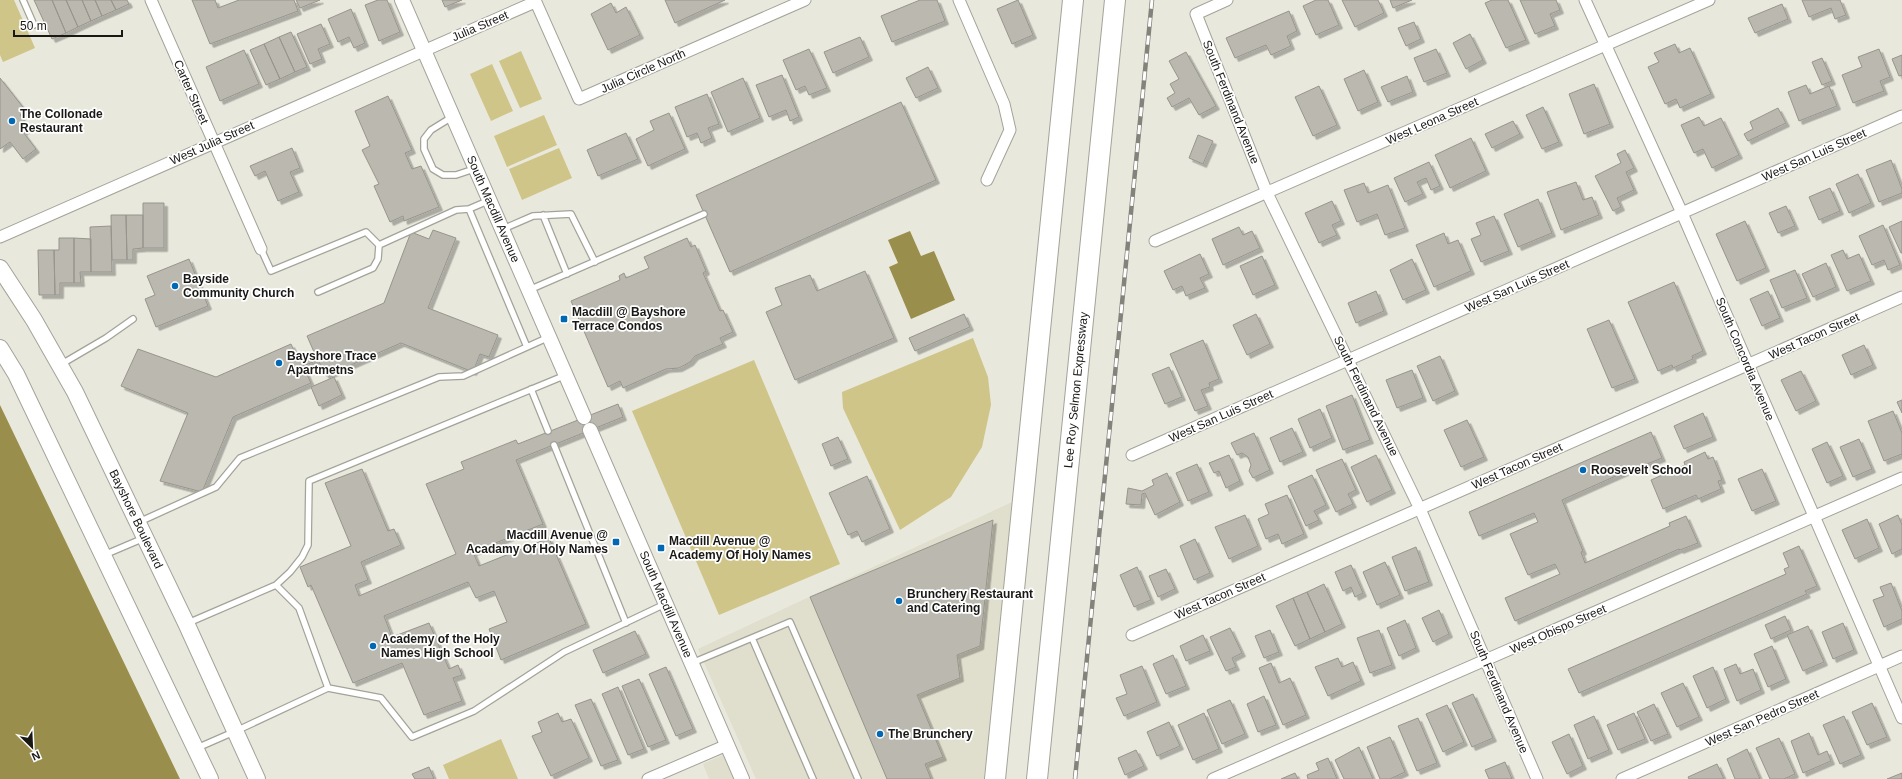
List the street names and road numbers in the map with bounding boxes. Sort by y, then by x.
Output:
street label: Julia Street [450,8,511,44]
street label: South Ferdinand Avenue [1200,38,1262,166]
street label: Julia Circle North [598,46,688,96]
street label: Carter Street [171,58,212,127]
street label: West Leona Street [1384,94,1481,148]
street label: West Julia Street [168,118,257,168]
street label: West San Luis Street [1760,125,1869,184]
street label: South Macdill Avenue [464,153,523,265]
street label: West San Luis Street [1463,256,1572,315]
street label: South Concordia Avenue [1713,295,1777,423]
street label: West Tacon Street [1767,309,1862,362]
street label: Lee Roy Selmon Expressway [1061,311,1091,469]
street label: South Ferdinand Avenue [1331,334,1401,459]
street label: West San Luis Street [1167,386,1276,445]
street label: West Tacon Street [1470,439,1565,492]
street label: Bayshore Boulevard [106,467,166,571]
street label: South Macdill Avenue [636,549,695,660]
street label: West Tacon Street [1173,569,1268,622]
street label: West Obispo Street [1508,601,1609,657]
street label: South Ferdinand Avenue [1467,629,1531,756]
street label: West San Pedro Street [1703,686,1821,749]

